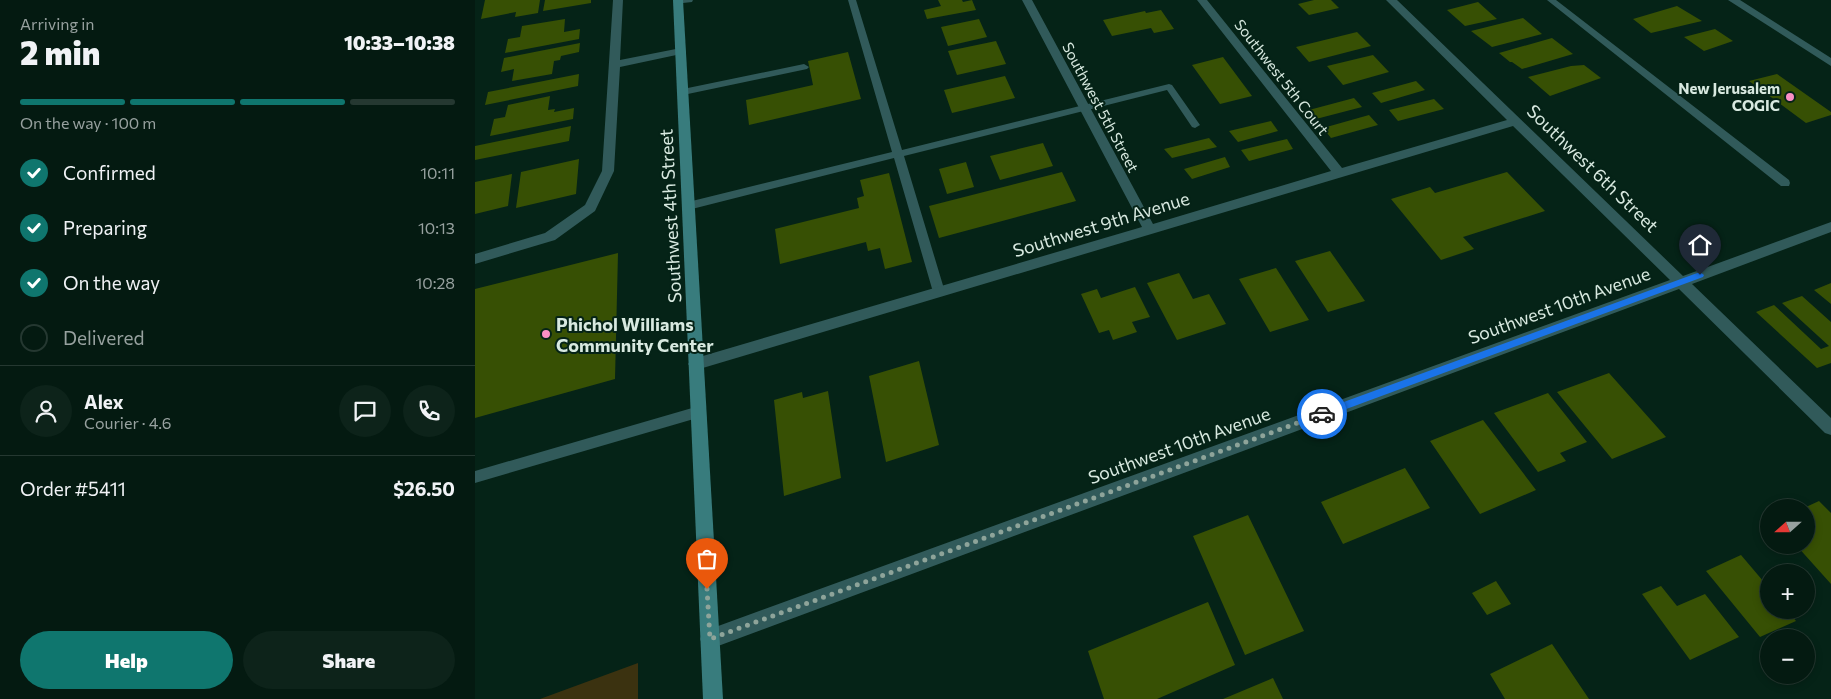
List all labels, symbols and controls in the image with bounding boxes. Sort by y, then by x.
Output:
text: Arriving in [20,14,94,33]
street label: Southwest 5th Court [1231,15,1333,139]
text: 10:33–10:38 [344,31,455,54]
text: 2 min [20,32,100,72]
street label: Southwest 5th Street [1059,39,1143,175]
place label: New Jerusalem COGIC [1678,79,1780,114]
marker: New Jerusalem COGIC [1784,91,1796,103]
street label: Southwest 6th Street [1523,100,1663,236]
text: On the way · 100 m [20,113,156,132]
street label: Southwest 4th Street [654,128,686,304]
icon: check [20,159,48,187]
text: Confirmed [63,161,156,184]
text: 10:11 [420,163,455,182]
street label: Southwest 9th Avenue [1010,187,1192,261]
icon: check [20,214,48,242]
text: Preparing [63,216,147,239]
text: 10:13 [418,218,455,237]
pin [1679,224,1721,275]
icon: home [1686,231,1714,259]
street label: Southwest 10th Avenue [1465,262,1653,348]
icon: check [20,269,48,297]
text: On the way [63,271,160,294]
text: 10:28 [415,273,455,292]
place label: Phichol Williams Community Center [556,313,714,356]
text: Delivered [63,326,144,349]
marker: Phichol Williams Community Center [540,328,552,340]
button: person [20,385,72,437]
button: chat [339,385,391,437]
button: phone [403,385,455,437]
courier [1297,389,1347,439]
text: Alex [84,390,124,413]
icon: car [1308,400,1336,428]
street label: Southwest 10th Avenue [1085,402,1273,488]
text: Courier · 4.6 [84,413,171,432]
text: Order #5411 [20,477,126,500]
text: $26.50 [393,477,455,500]
north arrow [1760,499,1815,554]
map controls [1760,499,1815,684]
pin [686,538,728,589]
icon: bag [693,545,721,573]
button: + [1760,564,1815,619]
button: − [1760,629,1815,684]
button: Help [20,631,233,689]
button: Share [243,631,455,689]

